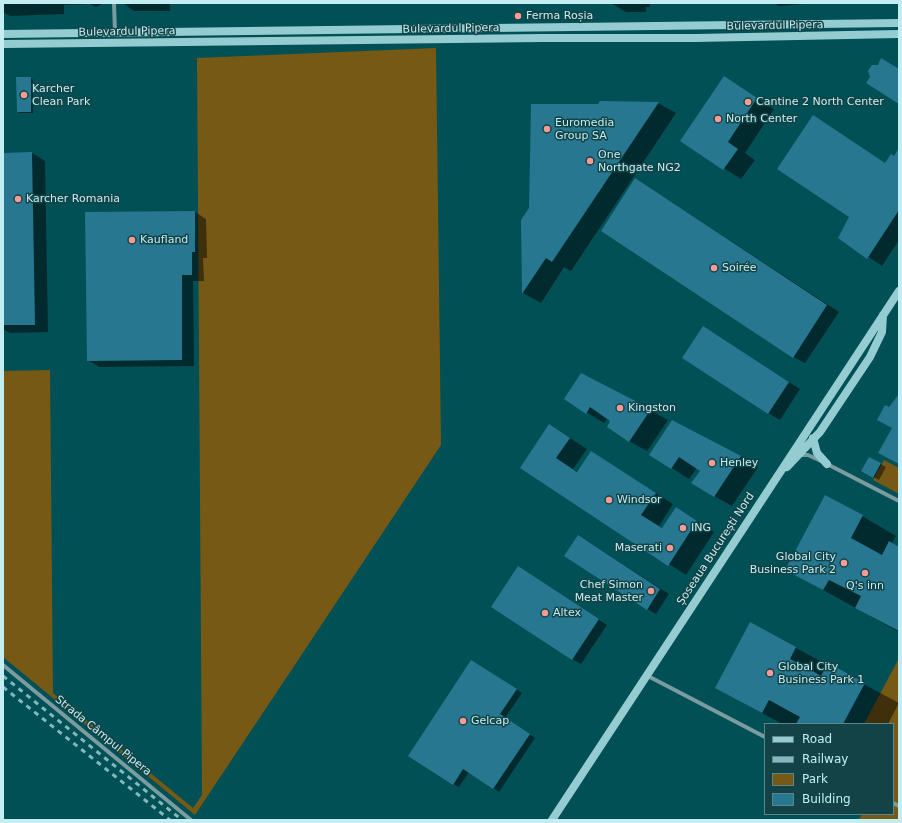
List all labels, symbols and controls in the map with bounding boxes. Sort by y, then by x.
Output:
place label: Ferma Roșia [526,9,593,23]
marker: Ferma Roșia [513,11,523,21]
street label: Bulevardul Pipera [726,19,824,33]
street label: Bulevardul Pipera [402,22,500,36]
street label: Bulevardul Pipera [78,25,176,39]
place label: Karcher Clean Park [32,82,90,108]
marker: Karcher Clean Park [19,90,29,100]
place label: Cantine 2 North Center [756,95,884,109]
marker: Cantine 2 North Center [743,97,753,107]
place label: North Center [726,112,797,126]
marker: North Center [713,114,723,124]
place label: Euromedia Group SA [555,116,614,142]
marker: Euromedia Group SA [542,124,552,134]
place label: One Northgate NG2 [598,148,681,174]
marker: One Northgate NG2 [585,156,595,166]
place label: Karcher Romania [26,192,120,206]
marker: Karcher Romania [13,194,23,204]
place label: Kaufland [140,233,188,247]
marker: Kaufland [127,235,137,245]
place label: Soirée [722,261,757,275]
marker: Soirée [709,263,719,273]
place label: Kingston [628,401,676,415]
marker: Kingston [615,403,625,413]
place label: Henley [720,456,758,470]
marker: Henley [707,458,717,468]
street label: Șoseaua București Nord [675,490,757,608]
place label: Windsor [617,493,662,507]
marker: Windsor [604,495,614,505]
place label: ING [691,521,711,535]
marker: ING [678,523,688,533]
place label: Maserati [615,541,662,555]
marker: Maserati [665,543,675,553]
place label: Global City Business Park 2 [750,550,836,576]
marker: Global City Business Park 2 [839,558,849,568]
marker: Q's inn [860,568,870,578]
place label: Chef Simon Meat Master [575,578,643,604]
place label: Q's inn [846,579,884,593]
marker: Chef Simon Meat Master [646,586,656,596]
place label: Altex [553,606,581,620]
marker: Altex [540,608,550,618]
place label: Global City Business Park 1 [778,660,864,686]
marker: Global City Business Park 1 [765,668,775,678]
street label: Strada Câmpul Pipera [52,693,154,779]
place label: Gelcap [471,714,509,728]
marker: Gelcap [458,716,468,726]
legend [764,723,894,815]
text: Road [802,732,832,746]
text: Railway [802,752,848,766]
text: Park [802,772,828,786]
text: Building [802,792,851,806]

